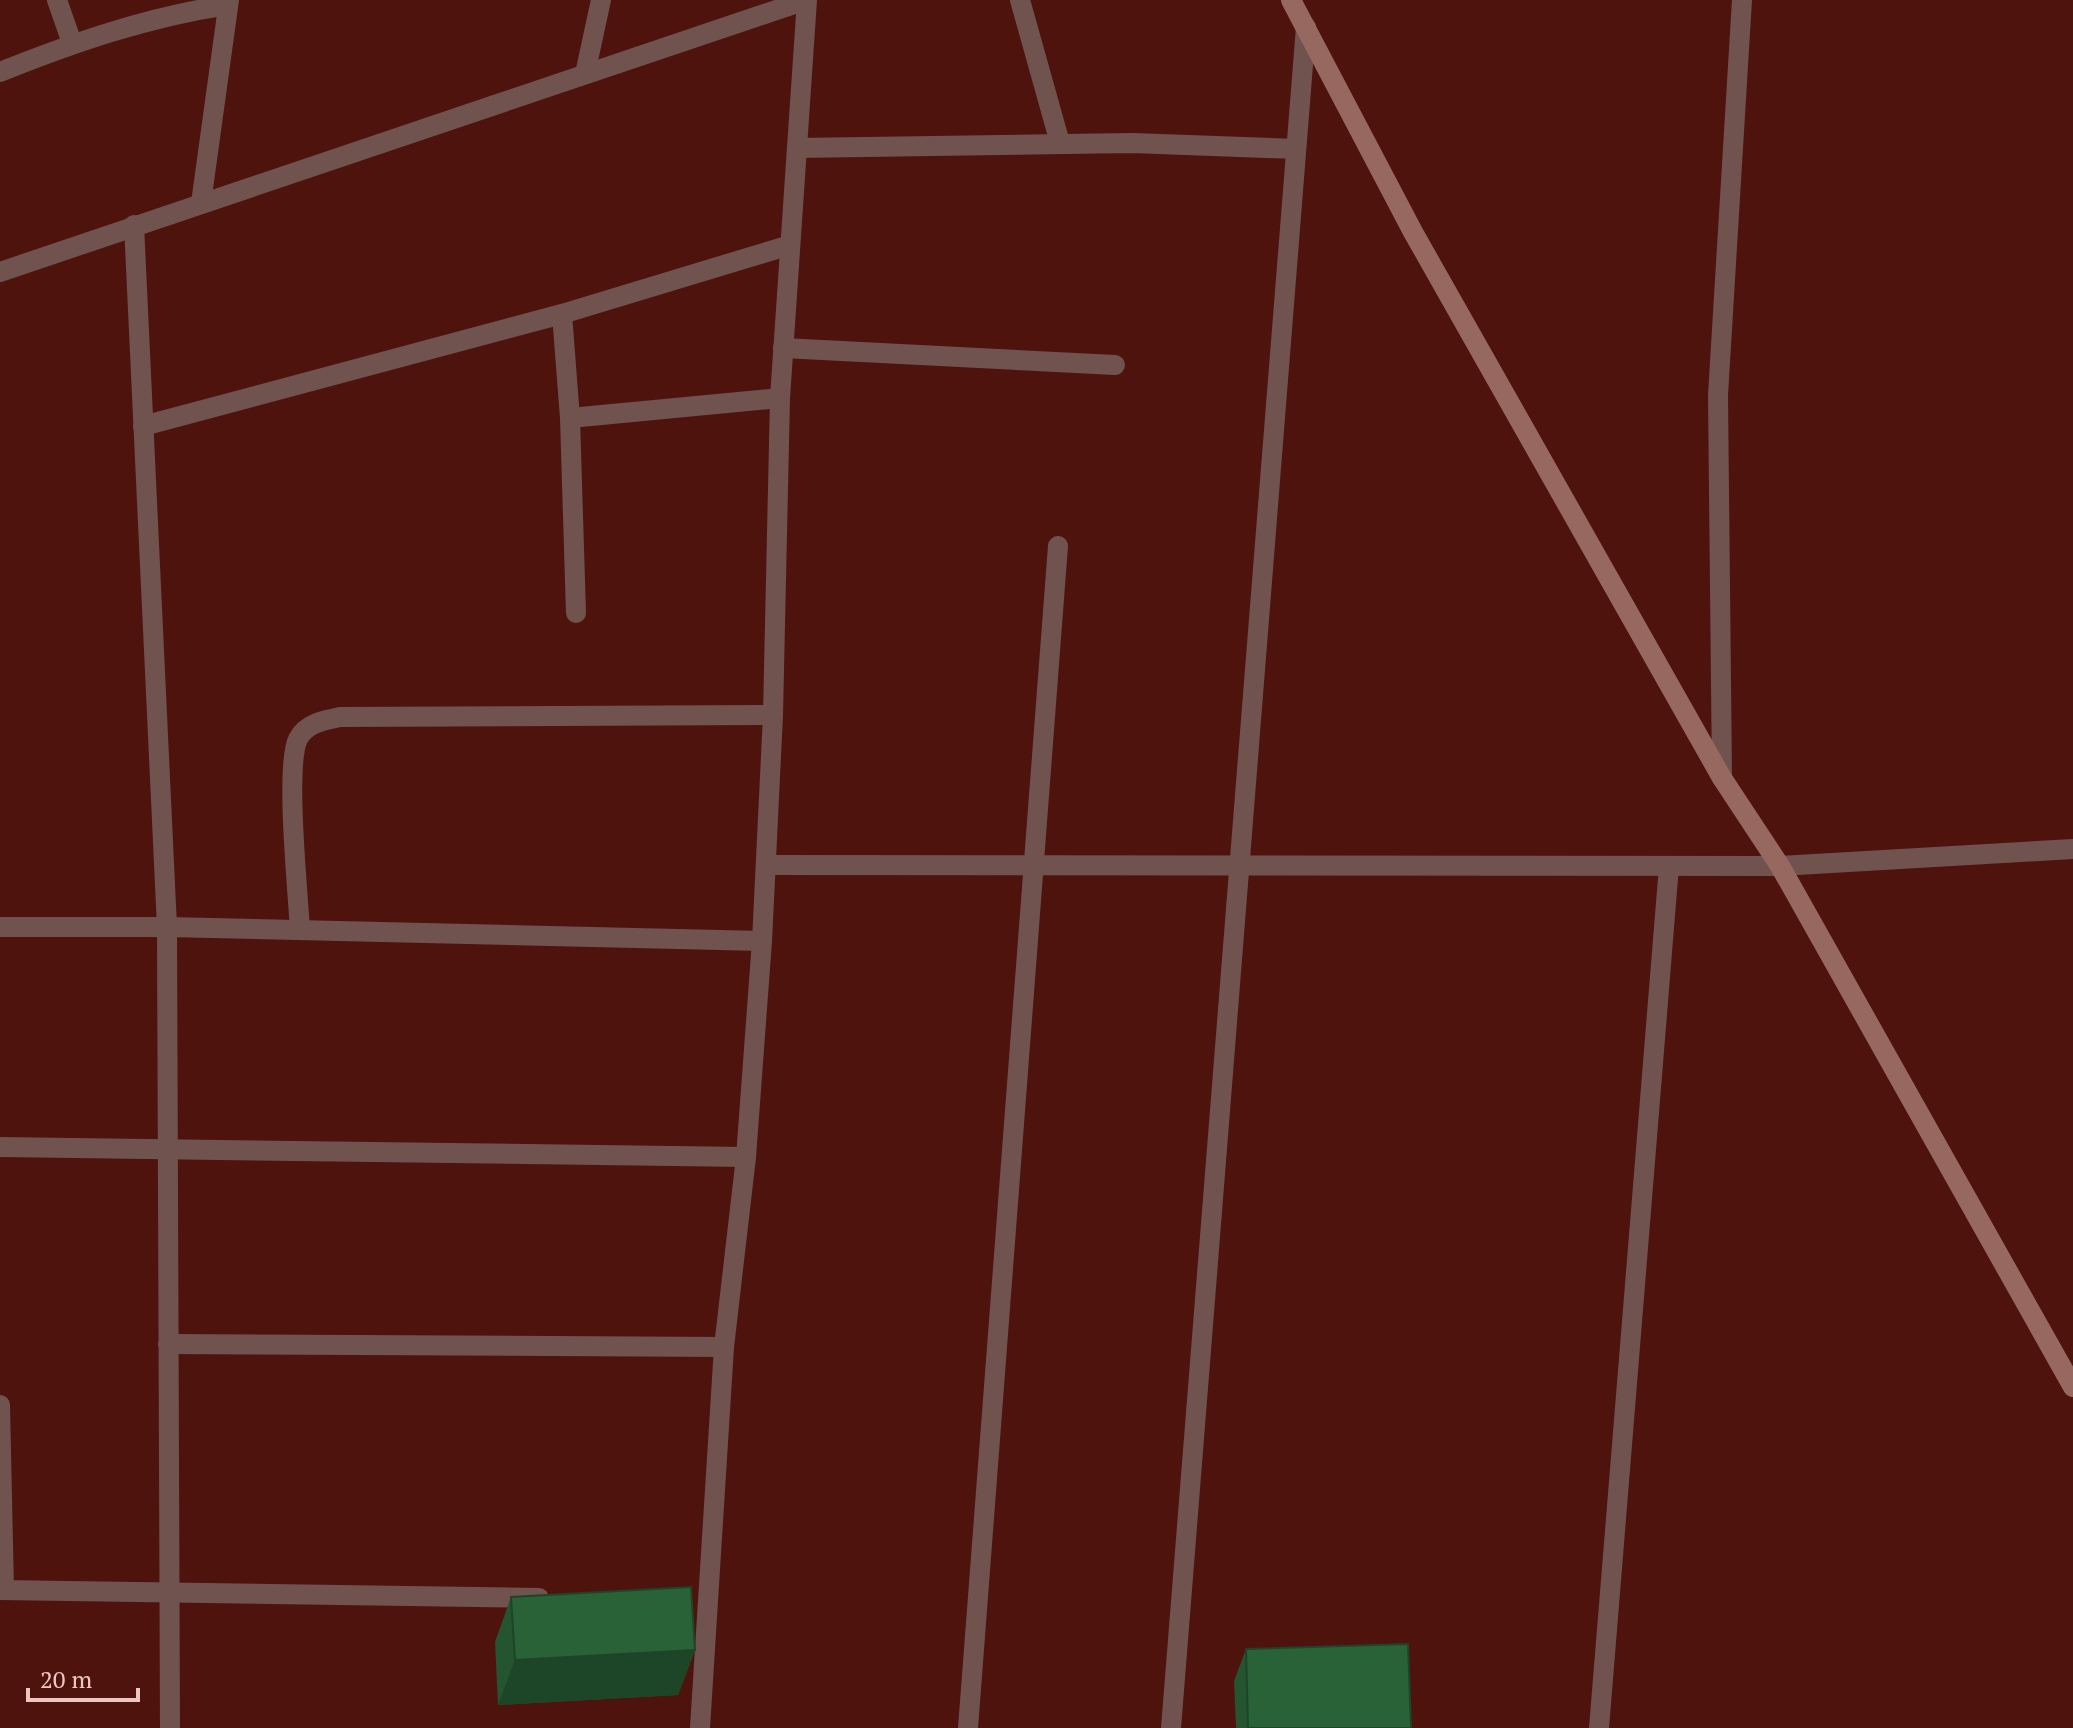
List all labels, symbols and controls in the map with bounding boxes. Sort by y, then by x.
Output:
scale bar [28,1652,138,1702]
text: 20 m [40,1663,92,1695]

